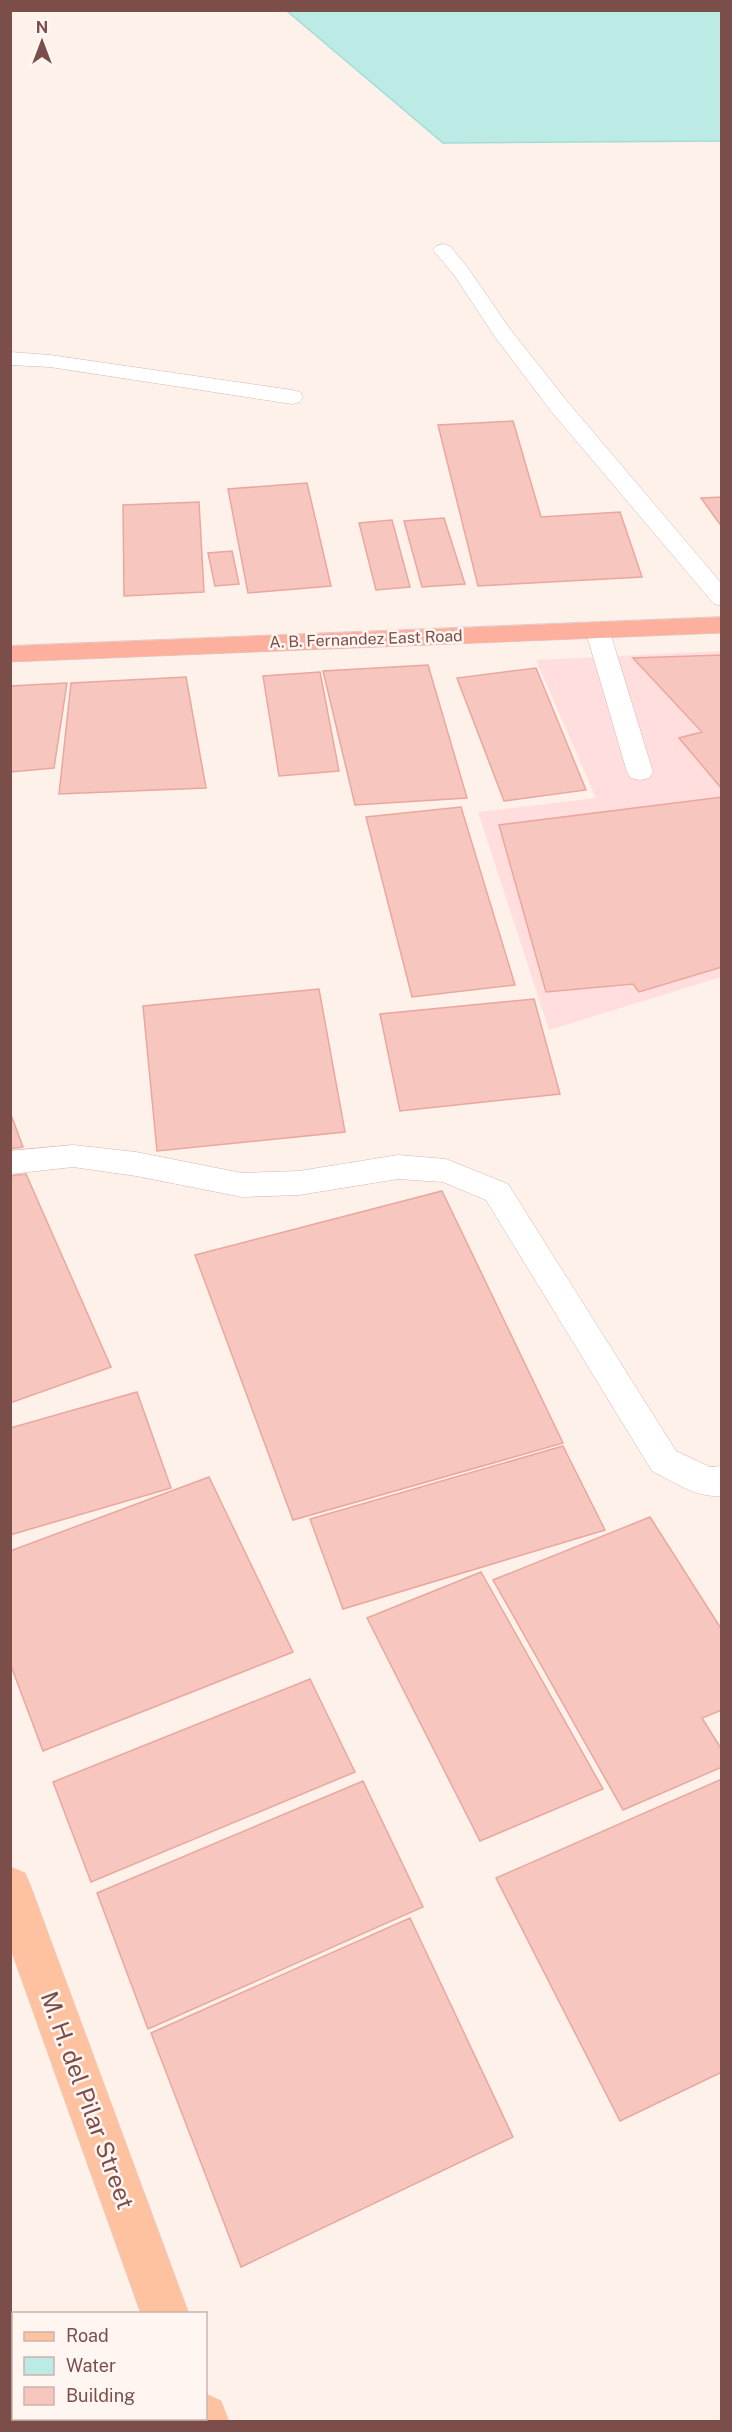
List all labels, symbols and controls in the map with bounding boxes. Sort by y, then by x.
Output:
north arrow [12,12,72,72]
text: N [36,18,48,37]
street label: A. B. Fernandez East Road [269,626,463,652]
street label: M. H. del Pilar Street [36,1987,140,2213]
legend [12,2312,207,2420]
text: Road [66,2325,109,2346]
text: Water [66,2355,116,2376]
text: Building [66,2385,135,2406]

